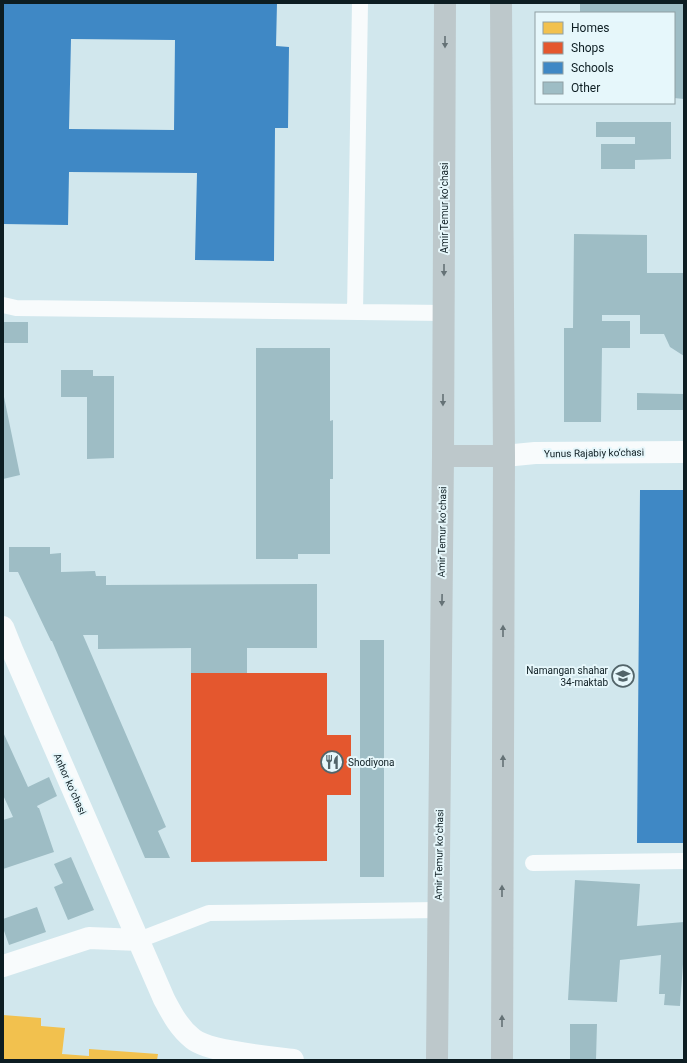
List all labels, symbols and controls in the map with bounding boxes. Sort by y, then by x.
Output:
legend [535,12,675,104]
text: Homes [571,21,609,35]
one-way arrow [442,36,448,49]
text: Shops [571,41,605,55]
text: Schools [571,61,614,75]
text: Other [571,81,600,95]
street label: Amir Temur koʻchasi [439,162,450,254]
one-way arrow [441,264,447,277]
one-way arrow [440,394,446,407]
street label: Yunus Rajabiy ko‘chasi [544,447,644,459]
street label: Amir Temur koʻchasi [436,486,448,578]
one-way arrow [439,594,445,607]
one-way arrow [500,624,506,637]
school or university icon: Namangan shahar 34-maktab [610,663,636,689]
place label: Namangan shahar 34-maktab [526,665,609,688]
restaurant icon: Shodiyona [319,749,345,775]
street label: Anhor koʻchasi [52,752,88,816]
one-way arrow [500,754,506,767]
place label: Shodiyona [348,757,395,768]
street label: Amir Temur koʻchasi [433,809,445,901]
one-way arrow [499,884,505,897]
one-way arrow [499,1014,505,1027]

